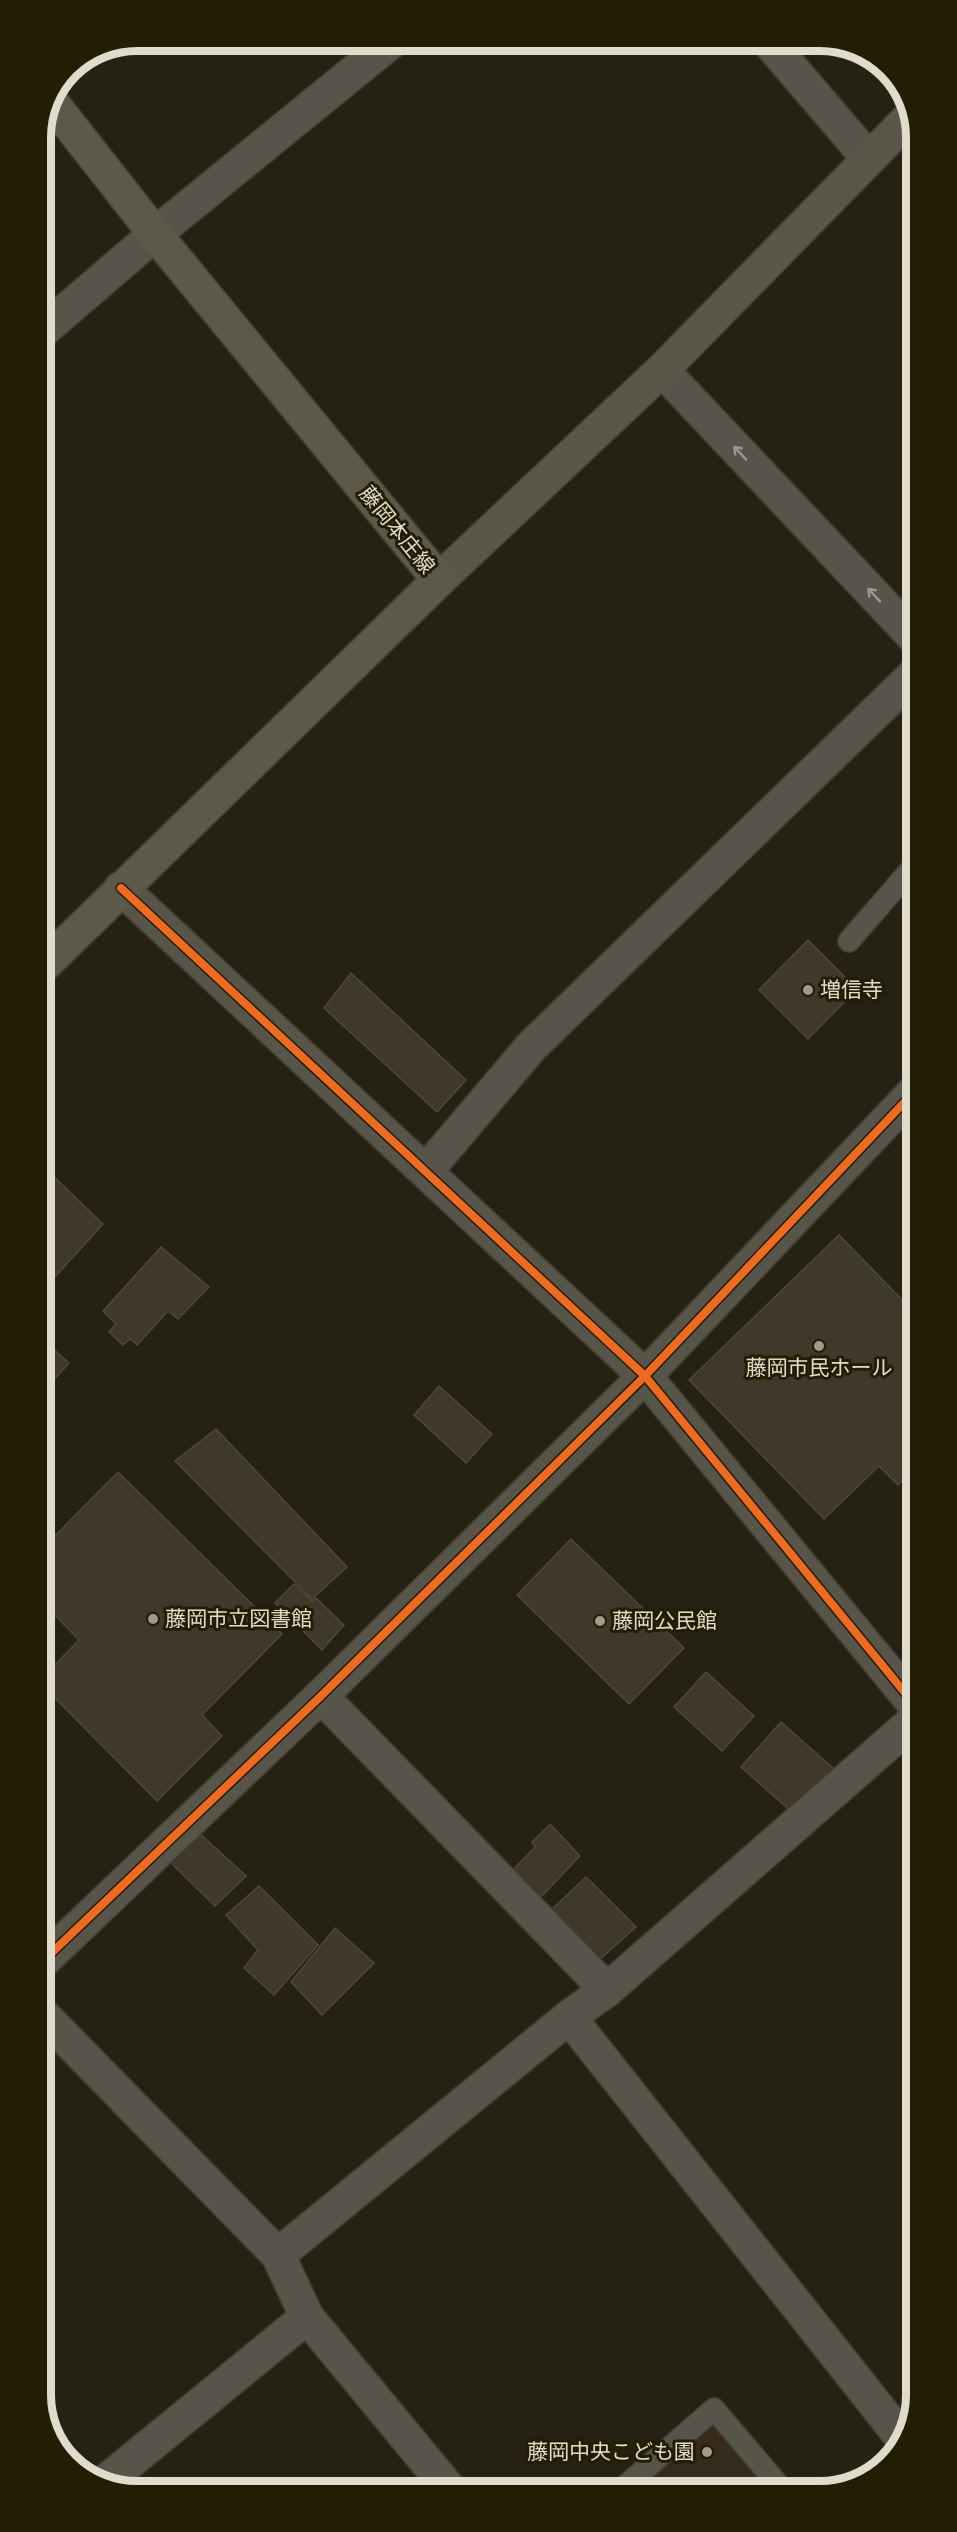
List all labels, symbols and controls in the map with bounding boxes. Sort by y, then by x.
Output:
one-way arrow [733,445,748,460]
street label: 藤岡本庄線 [355,480,441,578]
one-way arrow [867,587,881,602]
place label: 増信寺 [820,976,883,1002]
marker: 増信寺 [801,983,815,997]
marker: 藤岡市民ホール [812,1339,826,1353]
place label: 藤岡市民ホール [746,1354,893,1380]
place label: 藤岡市立図書館 [165,1605,312,1631]
place label: 藤岡公民館 [612,1607,717,1633]
marker: 藤岡市立図書館 [146,1612,160,1626]
marker: 藤岡公民館 [593,1614,607,1628]
place label: 藤岡中央こども園 [527,2438,695,2464]
marker: 藤岡中央こども園 [700,2445,714,2459]

